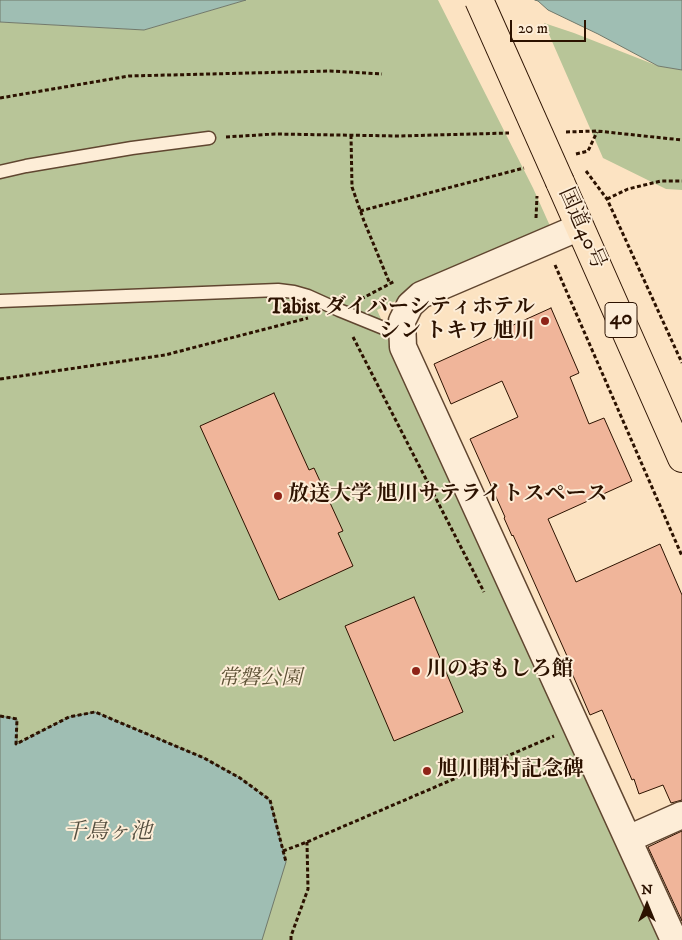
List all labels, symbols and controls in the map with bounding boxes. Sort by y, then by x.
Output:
scale bar [512,10,588,42]
text: 20 m [518,19,548,38]
street label: 国道40号 [552,184,610,274]
place label: Tabist ダイバーシティホテル シン トキワ 旭川 [269,296,535,346]
road number: 40 [605,302,637,338]
marker: Tabist ダイバーシティホテル シン トキワ 旭川 [539,315,551,327]
place label: 放送大学 旭川サテライトスペース [288,483,608,509]
marker: 放送大学 旭川サテライトスペース [272,490,284,502]
place label: 川のおもしろ館 [426,658,573,684]
marker: 川のおもしろ館 [410,665,422,677]
park label: 常磐公園 [218,667,302,693]
place label: 旭川開村記念碑 [437,758,584,784]
marker: 旭川開村記念碑 [421,765,433,777]
water label: 千鳥ヶ池 [64,820,152,846]
north arrow [622,880,672,930]
text: N [641,881,653,899]

